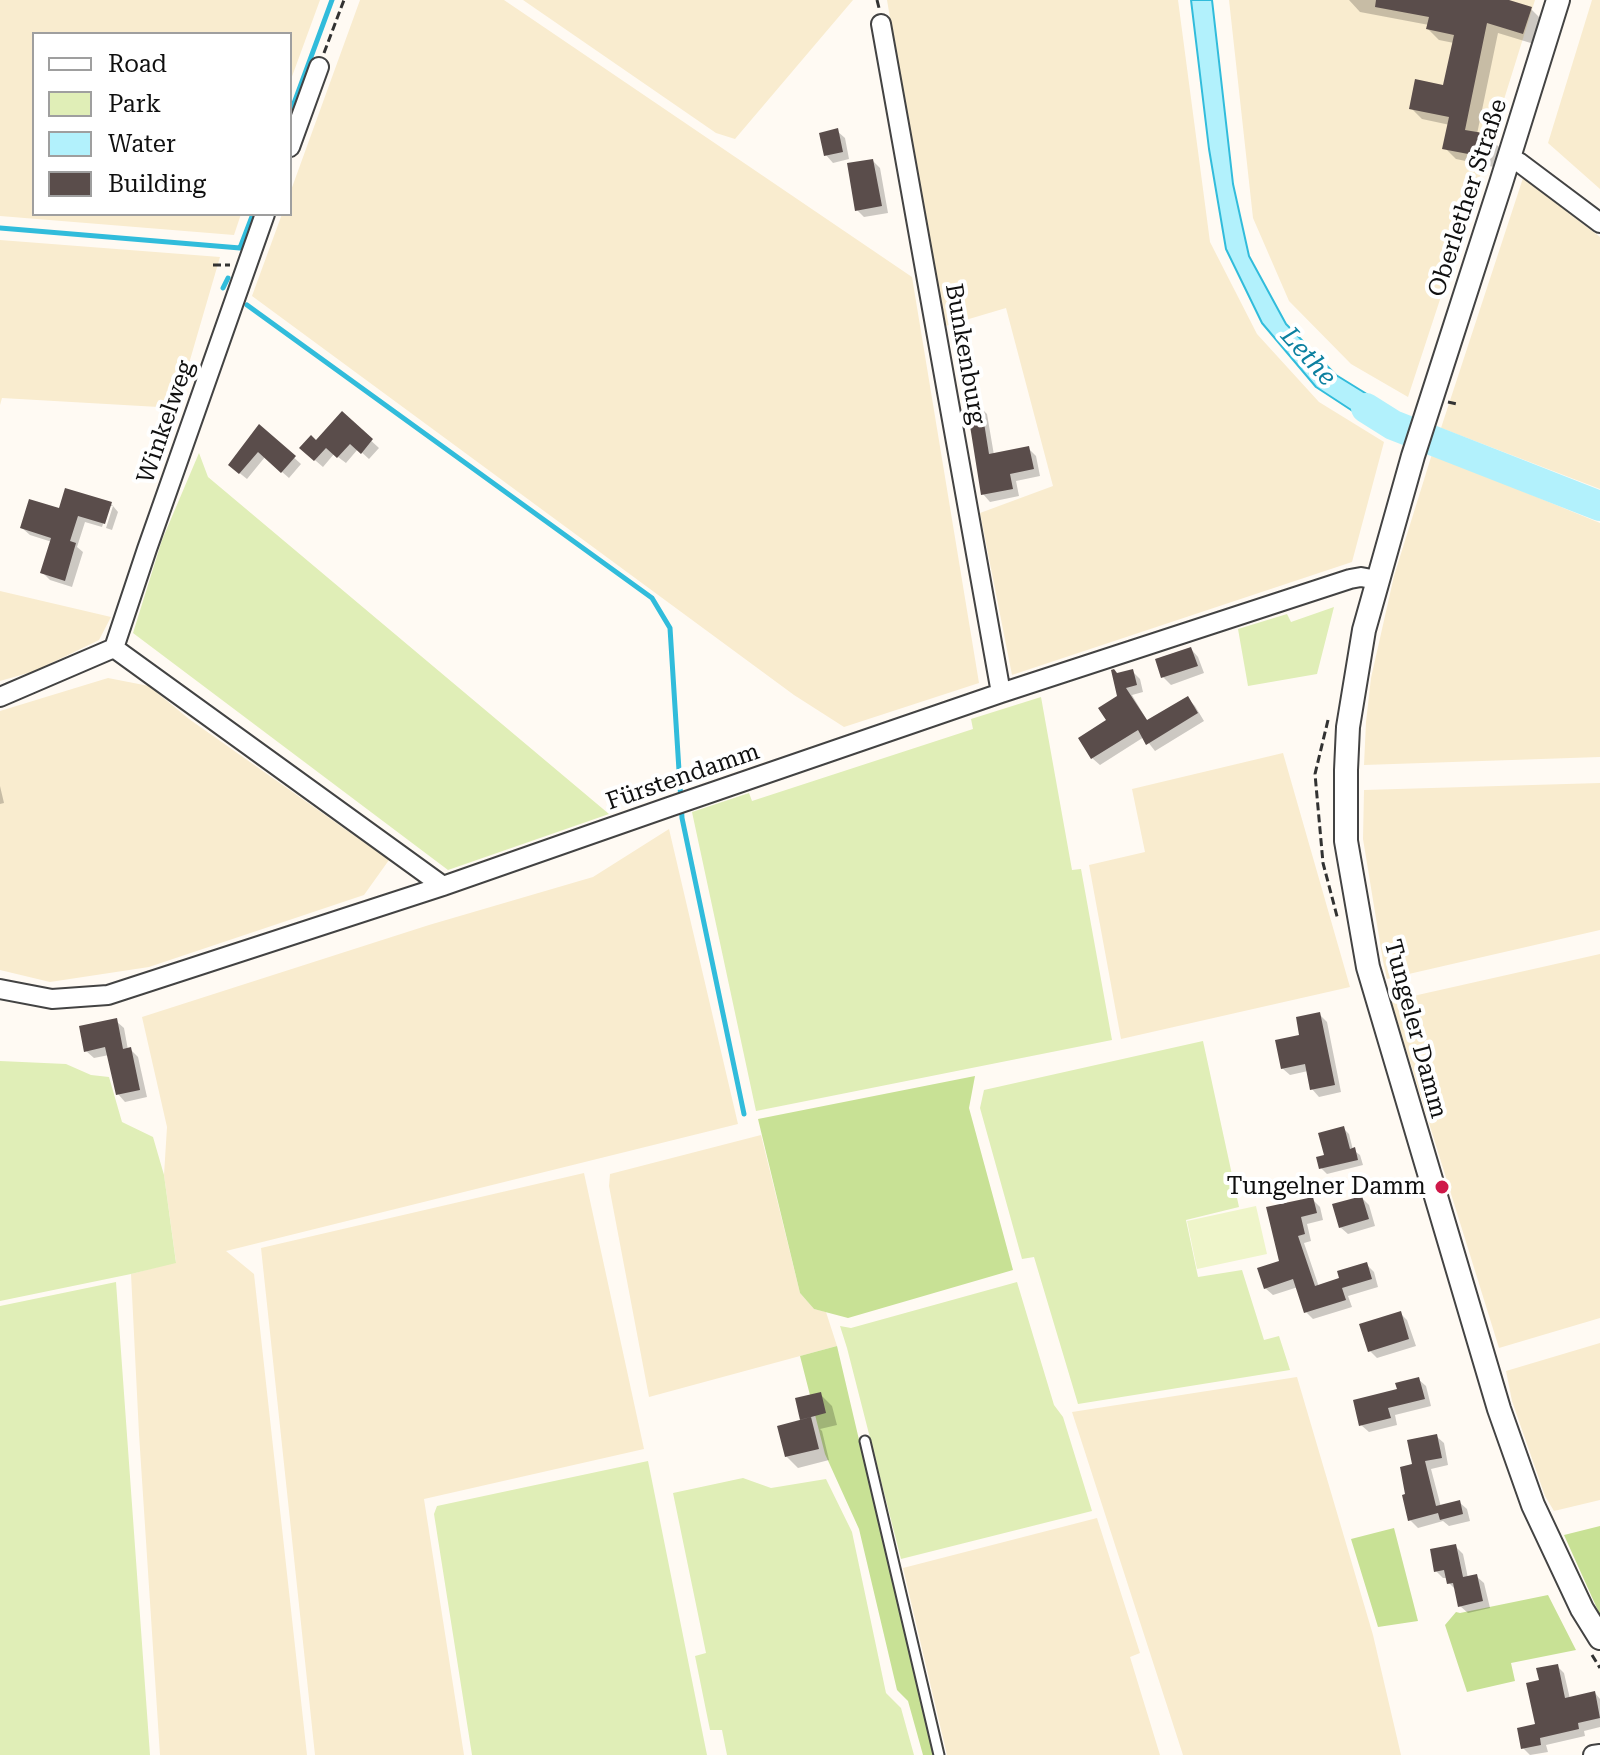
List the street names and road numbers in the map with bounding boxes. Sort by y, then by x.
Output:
street label: Oberlether Straße [1422,95,1514,301]
street label: Bunkenburg [938,281,992,427]
street label: Winkelweg [132,357,200,487]
street label: Fürstendamm [603,737,763,817]
street label: Tungeler Damm [1377,936,1453,1122]

